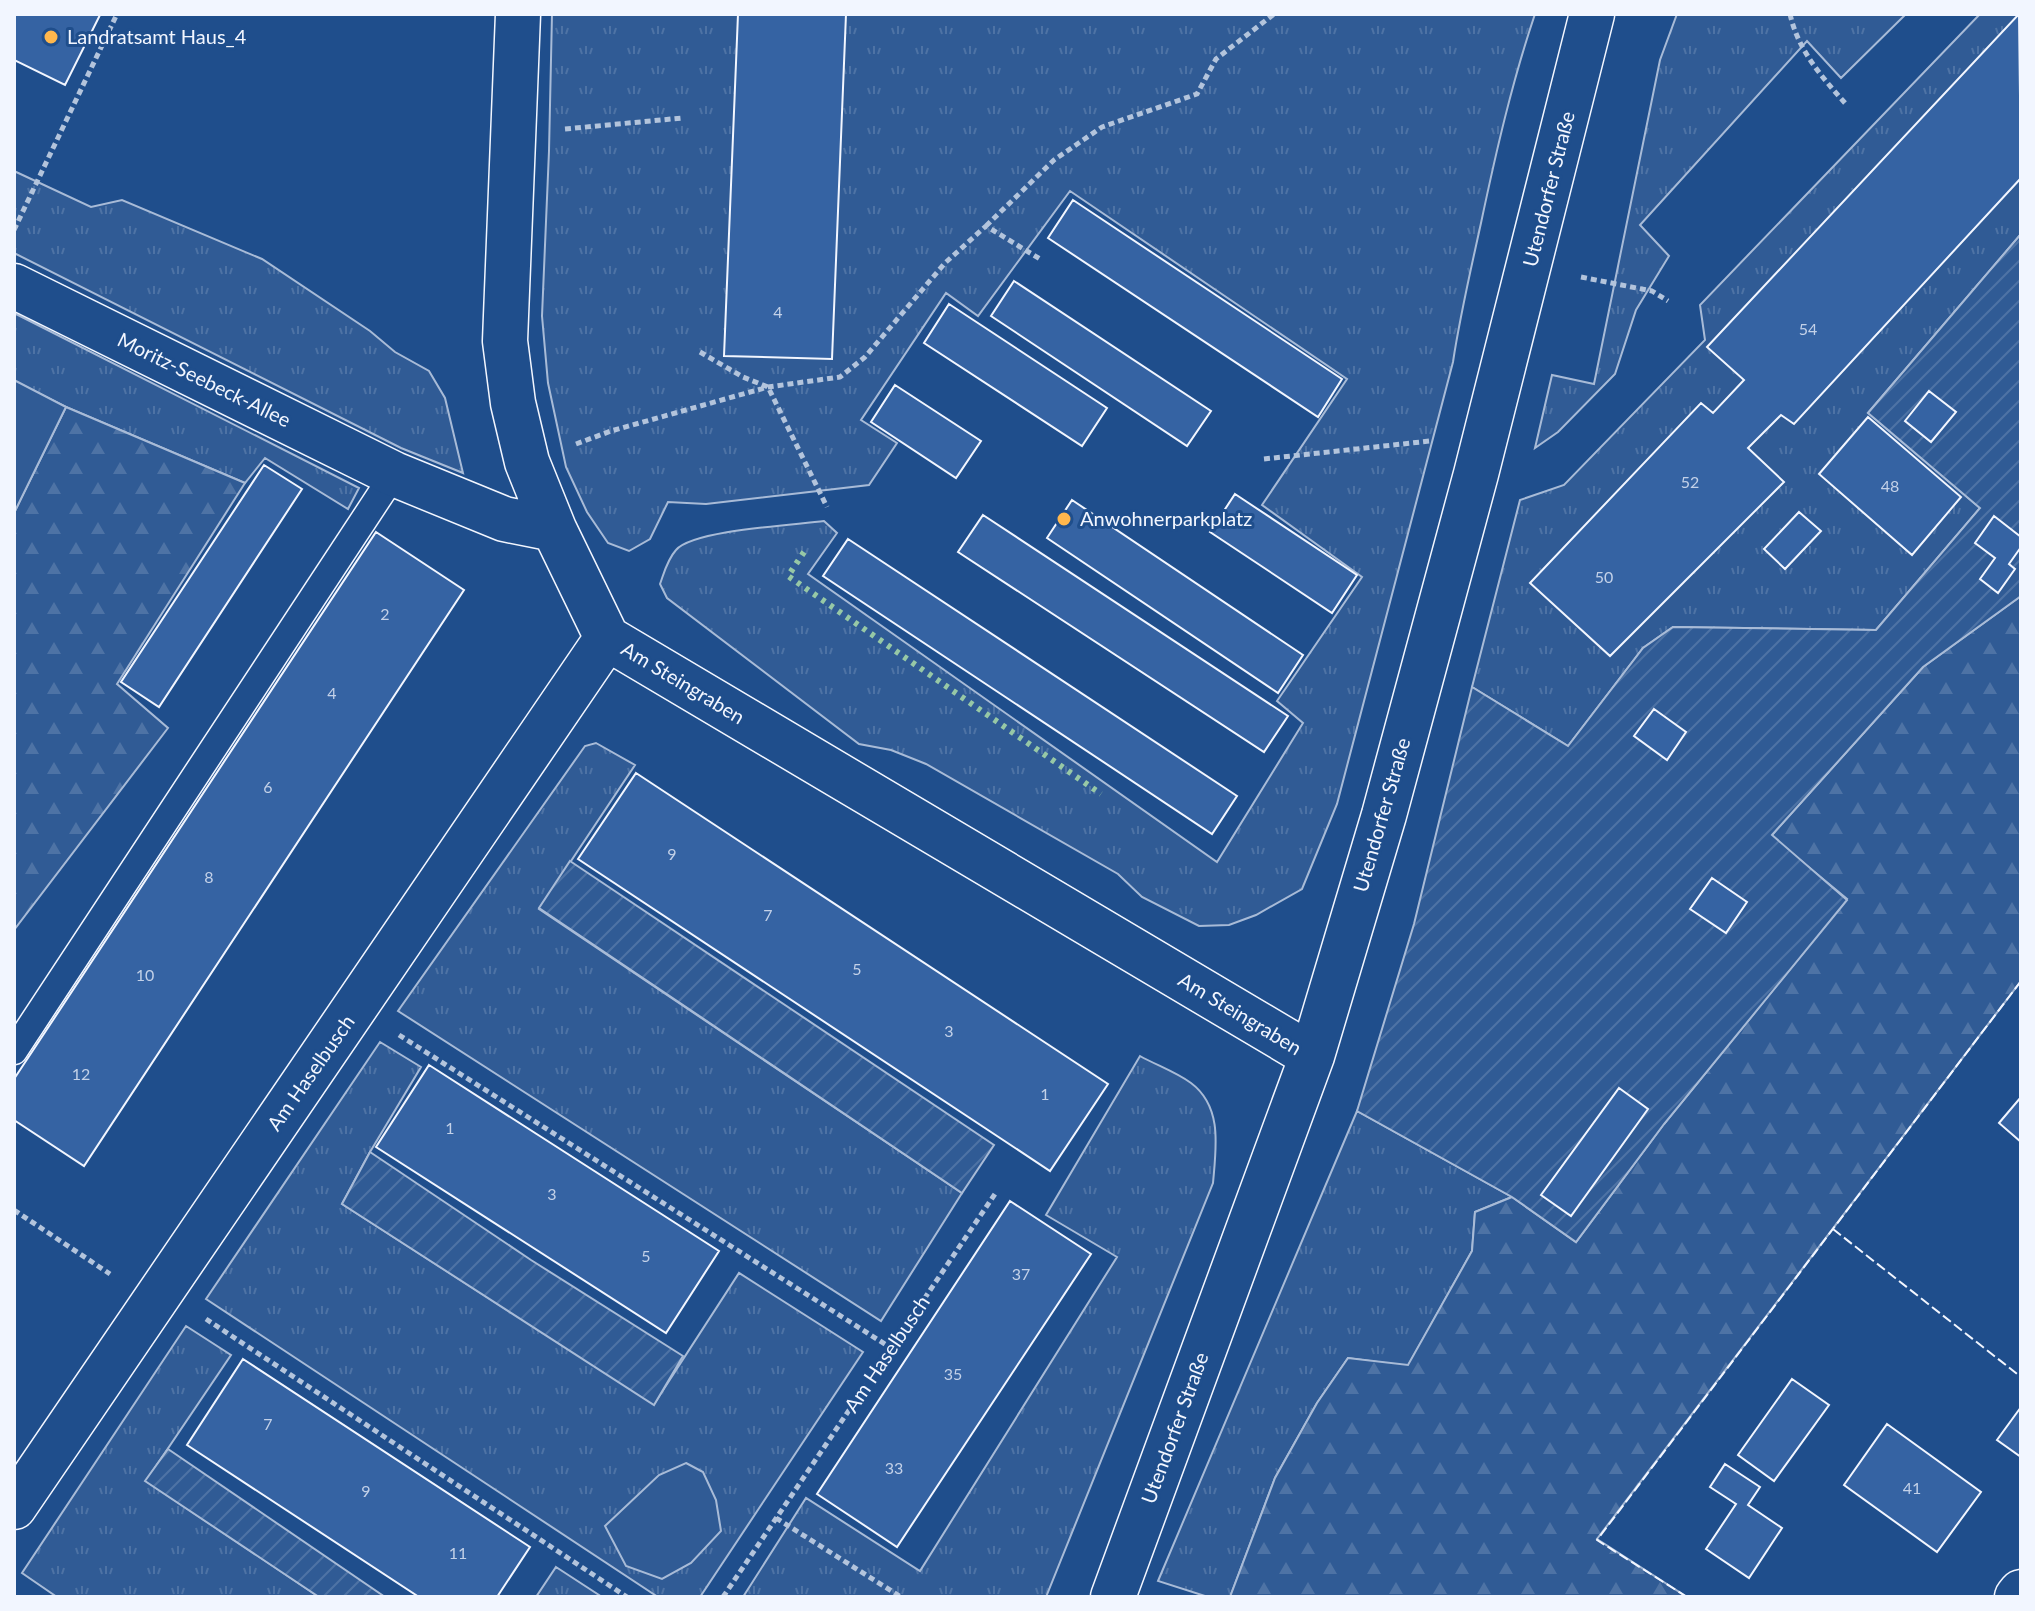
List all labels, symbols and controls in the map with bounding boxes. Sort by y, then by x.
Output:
place label: Landratsamt Haus_4 [67,24,247,48]
marker: Landratsamt Haus_4 [42,28,60,46]
street label: Utendorfer Straße [1517,109,1579,269]
house number: 4 [773,302,783,321]
house number: 54 [1799,319,1817,338]
street label: Moritz-Seebeck-Allee [114,327,295,431]
house number: 52 [1681,472,1699,491]
house number: 48 [1881,476,1899,495]
place label: Anwohnerparkplatz [1080,506,1252,530]
marker: Anwohnerparkplatz [1055,510,1073,528]
house number: 50 [1595,567,1613,586]
house number: 2 [380,604,390,623]
street label: Am Steingraben [618,636,749,728]
house number: 4 [327,683,337,702]
street label: Utendorfer Straße [1348,735,1415,895]
house number: 6 [263,777,273,796]
house number: 9 [667,844,677,863]
house number: 8 [204,867,214,886]
house number: 7 [763,905,773,924]
house number: 5 [852,959,862,978]
house number: 10 [136,965,154,984]
street label: Am Steingraben [1175,967,1306,1059]
street label: Am Haselbusch [261,1010,359,1135]
house number: 3 [944,1021,954,1040]
house number: 12 [72,1064,90,1083]
house number: 1 [1040,1084,1050,1103]
house number: 1 [445,1118,455,1137]
house number: 3 [547,1184,557,1203]
house number: 5 [641,1246,651,1265]
house number: 37 [1012,1264,1030,1283]
street label: Am Haselbusch [838,1291,934,1416]
street label: Utendorfer Straße [1136,1349,1213,1507]
house number: 35 [944,1364,962,1383]
house number: 7 [263,1414,273,1433]
house number: 33 [885,1458,903,1477]
house number: 41 [1903,1478,1921,1497]
house number: 9 [361,1481,371,1500]
house number: 11 [449,1543,467,1562]

